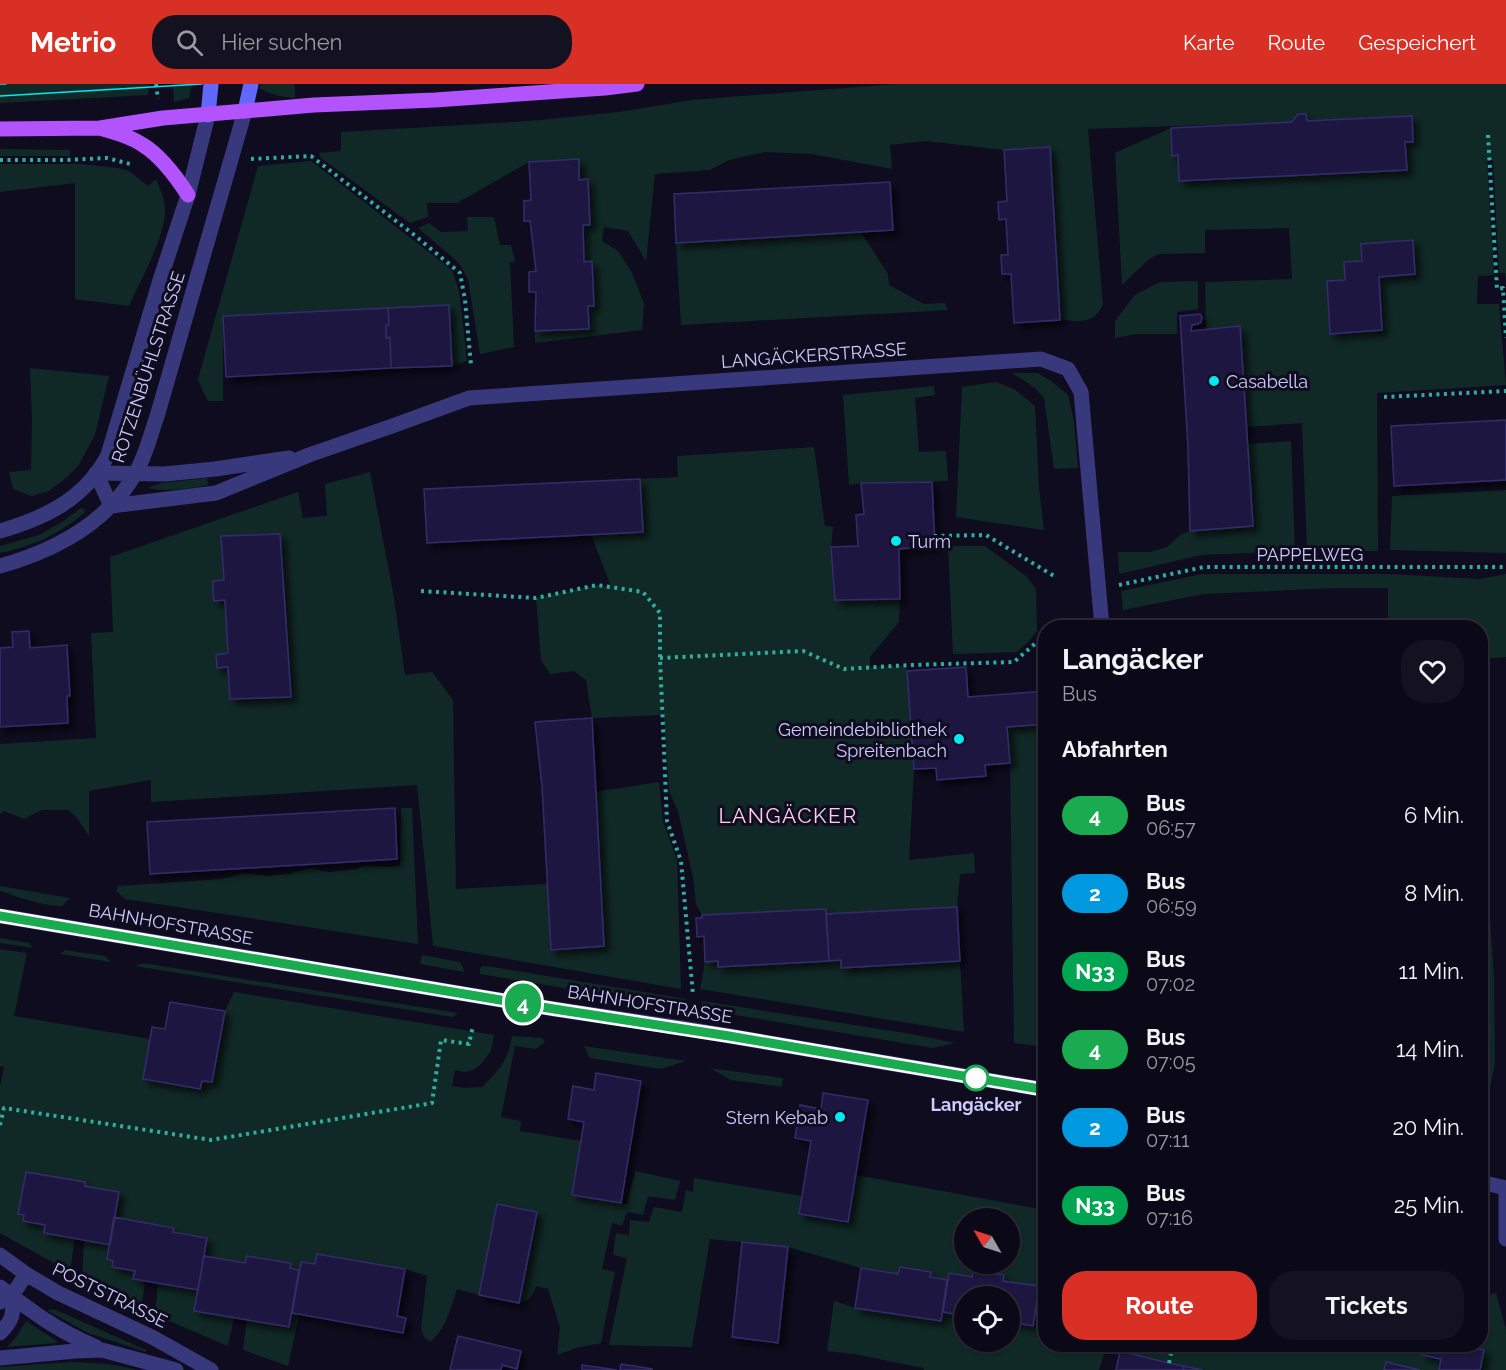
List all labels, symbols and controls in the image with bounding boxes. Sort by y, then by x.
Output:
search box [152,15,572,69]
text: Metrio [30,26,116,59]
icon: search [173,26,206,59]
text: Hier suchen [221,29,342,55]
text: Karte [1183,30,1235,55]
text: Route [1268,30,1325,55]
text: Gespeichert [1358,30,1476,55]
street label: ROTZENBÜHLSTRASSE [107,269,189,465]
street label: LANGÄCKERSTRASSE [720,338,908,372]
place label: Casabella [1226,371,1308,392]
marker: Casabella [1207,374,1221,388]
place label: Turm [908,531,951,552]
marker: Turm [889,534,903,548]
street label: PAPPELWEG [1257,544,1363,565]
button: heart [1401,640,1464,703]
text: Langäcker [1062,643,1203,676]
text: Bus [1062,682,1097,706]
place label: Gemeindebibliothek Spreitenbach [778,719,947,761]
marker: Gemeindebibliothek Spreitenbach [952,732,966,746]
text: Abfahrten [1062,736,1168,762]
text: Bus [1146,790,1185,816]
text: 6 Min. [1404,802,1464,828]
district label: LANGÄCKER [718,803,858,828]
text: 4 [1089,803,1101,828]
text: 06:57 [1146,816,1196,840]
text: Bus [1146,868,1185,894]
text: 8 Min. [1404,880,1464,906]
text: 2 [1089,881,1101,906]
text: 06:59 [1146,894,1197,918]
street label: BAHNHOFSTRASSE [87,899,255,949]
text: Bus [1146,946,1185,972]
text: 11 Min. [1398,958,1464,984]
text: N33 [1075,959,1115,984]
text: 07:02 [1146,972,1195,996]
street label: BAHNHOFSTRASSE [566,981,734,1027]
line badge: 4 [504,984,542,1022]
text: 4 [517,991,529,1016]
text: Bus [1146,1024,1185,1050]
text: 14 Min. [1396,1036,1464,1062]
text: 4 [1089,1037,1101,1062]
text: 07:05 [1146,1050,1196,1074]
marker: Langäcker [963,1065,989,1091]
place label: Langäcker [931,1094,1021,1115]
text: Bus [1146,1102,1185,1128]
place label: Stern Kebab [726,1107,828,1128]
marker: Stern Kebab [833,1110,847,1124]
text: 20 Min. [1392,1114,1464,1140]
text: 2 [1089,1115,1101,1140]
text: 07:11 [1146,1128,1190,1152]
text: Bus [1146,1180,1185,1206]
text: 25 Min. [1394,1192,1464,1218]
text: N33 [1075,1193,1115,1218]
text: 07:16 [1146,1206,1193,1230]
north arrow [954,1208,1020,1274]
map controls [954,1208,1020,1352]
street label: POSTSTRASSE [49,1258,171,1332]
button: Route [1062,1271,1257,1340]
button: Tickets [1269,1271,1464,1340]
button: locate [954,1286,1020,1352]

